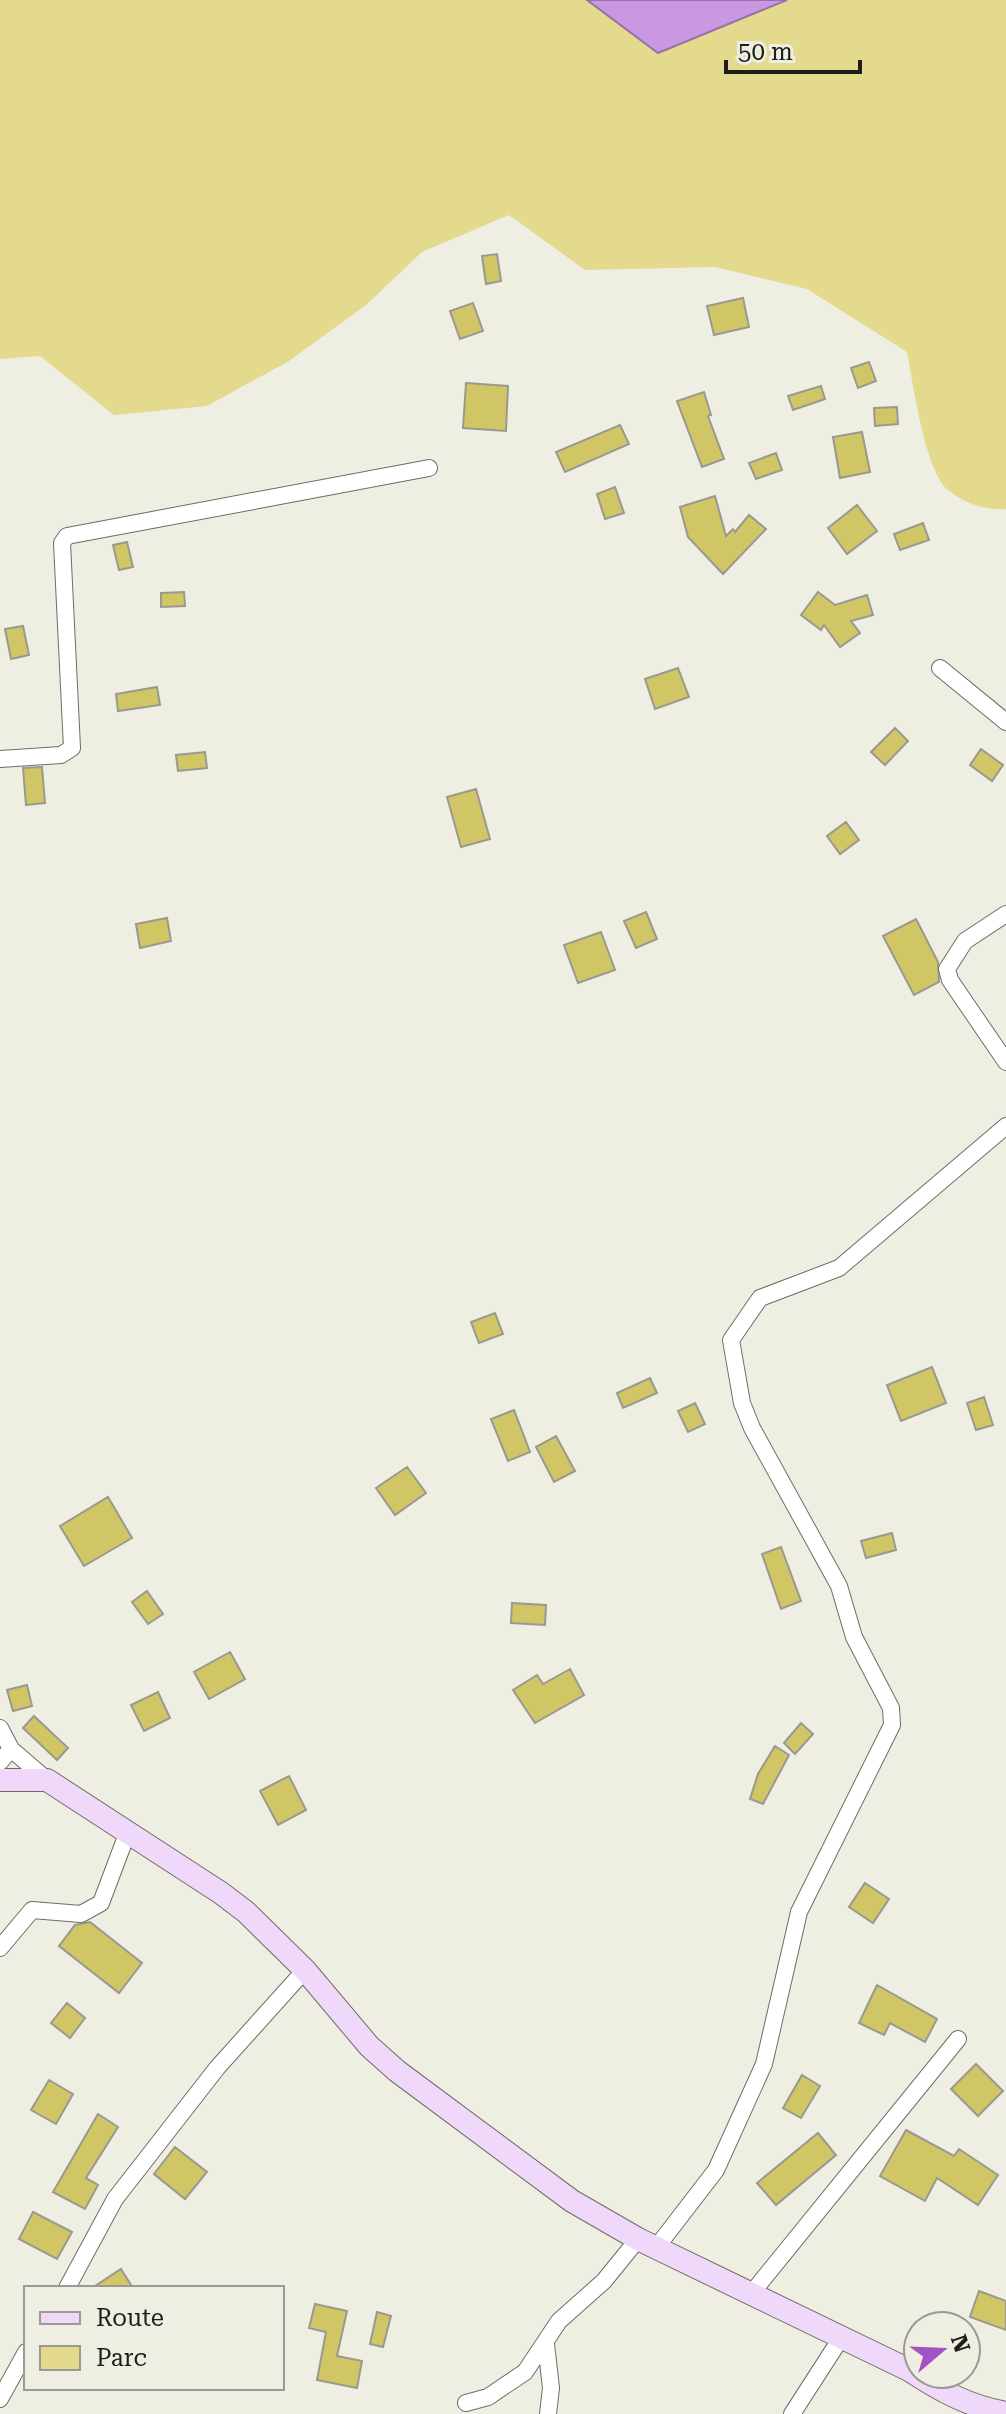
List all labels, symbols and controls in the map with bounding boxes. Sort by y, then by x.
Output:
scale bar [726,24,860,74]
text: 50 m [738,38,793,66]
legend [24,2286,284,2390]
text: Route [96,2304,164,2332]
north arrow [902,2310,982,2390]
text: N [946,2332,975,2356]
text: Parc [96,2344,147,2372]

